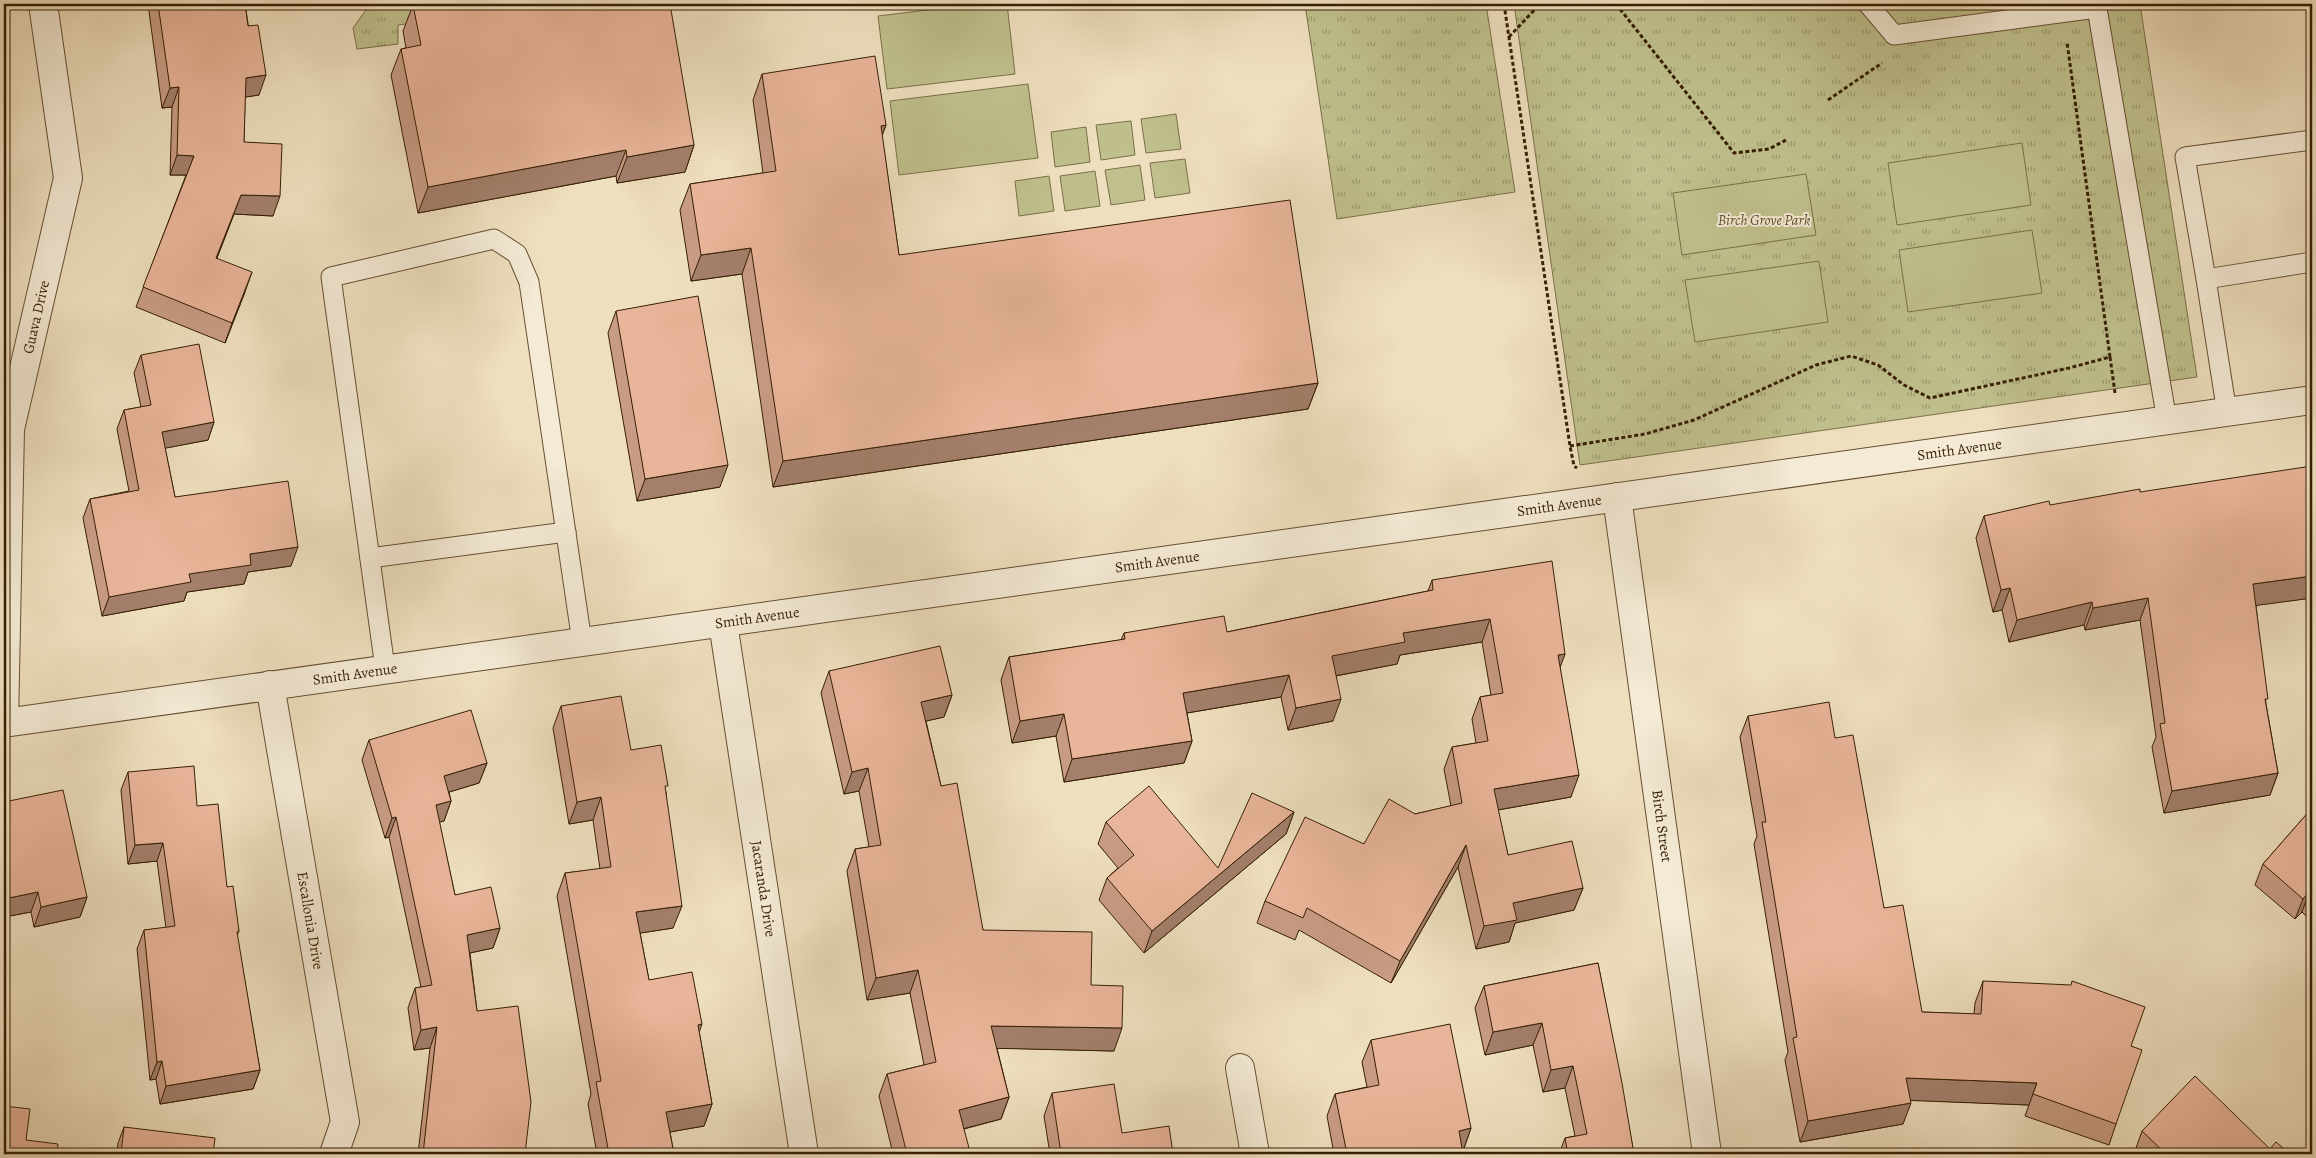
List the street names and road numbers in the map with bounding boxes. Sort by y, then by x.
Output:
street label: Guava Drive [18,278,54,356]
street label: Smith Avenue [1916,433,2003,465]
street label: Smith Avenue [1516,489,1603,521]
street label: Smith Avenue [1114,546,1201,577]
street label: Smith Avenue [714,602,801,633]
street label: Smith Avenue [312,658,399,690]
street label: Birch Street [1647,788,1677,863]
street label: Jacaranda Drive [746,839,781,939]
street label: Escallonia Drive [292,870,329,971]

